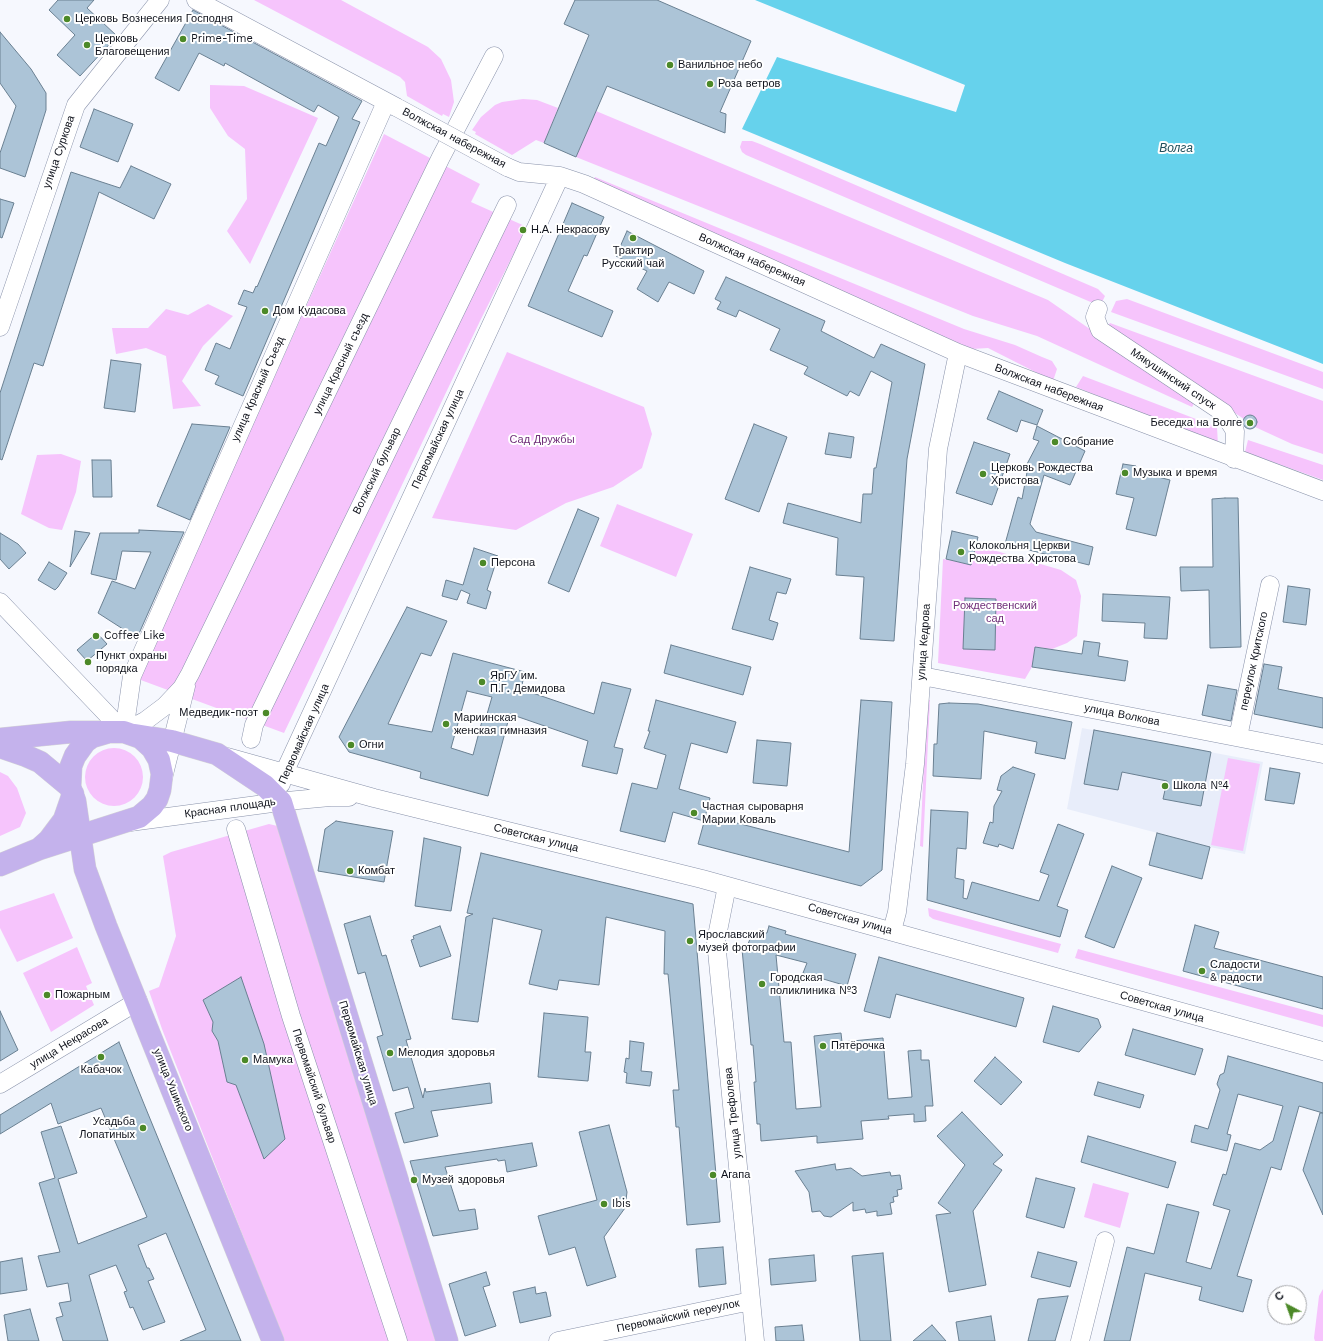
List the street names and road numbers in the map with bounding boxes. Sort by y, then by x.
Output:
street label: Волжская набережная [400,105,508,171]
street label: улица Суркова [40,114,78,190]
street label: Волжская набережная [697,230,807,290]
street label: улица Красный съезд [311,311,371,417]
street label: улица Красный Съезд [229,334,287,444]
street label: Мякушинский спуск [1128,346,1218,412]
street label: Волжская набережная [993,361,1105,415]
street label: Первомайская улица [409,387,467,491]
street label: Волжский бульвар [350,426,404,516]
street label: улица Кедрова [915,603,933,681]
street label: переулок Критского [1237,610,1271,712]
street label: Первомайская улица [276,682,332,786]
street label: улица Волкова [1083,701,1161,729]
street label: Красная площадь [184,795,276,821]
street label: Советская улица [492,821,580,855]
street label: Советская улица [806,901,894,937]
street label: Советская улица [1118,989,1206,1025]
street label: Первомайская улица [336,999,380,1107]
street label: улица Некрасова [28,1015,110,1071]
street label: Первомайский бульвар [289,1027,339,1145]
street label: улица Ушинского [150,1047,196,1133]
street label: улица Трефолева [722,1067,744,1159]
street label: Первомайский переулок [615,1297,741,1335]

